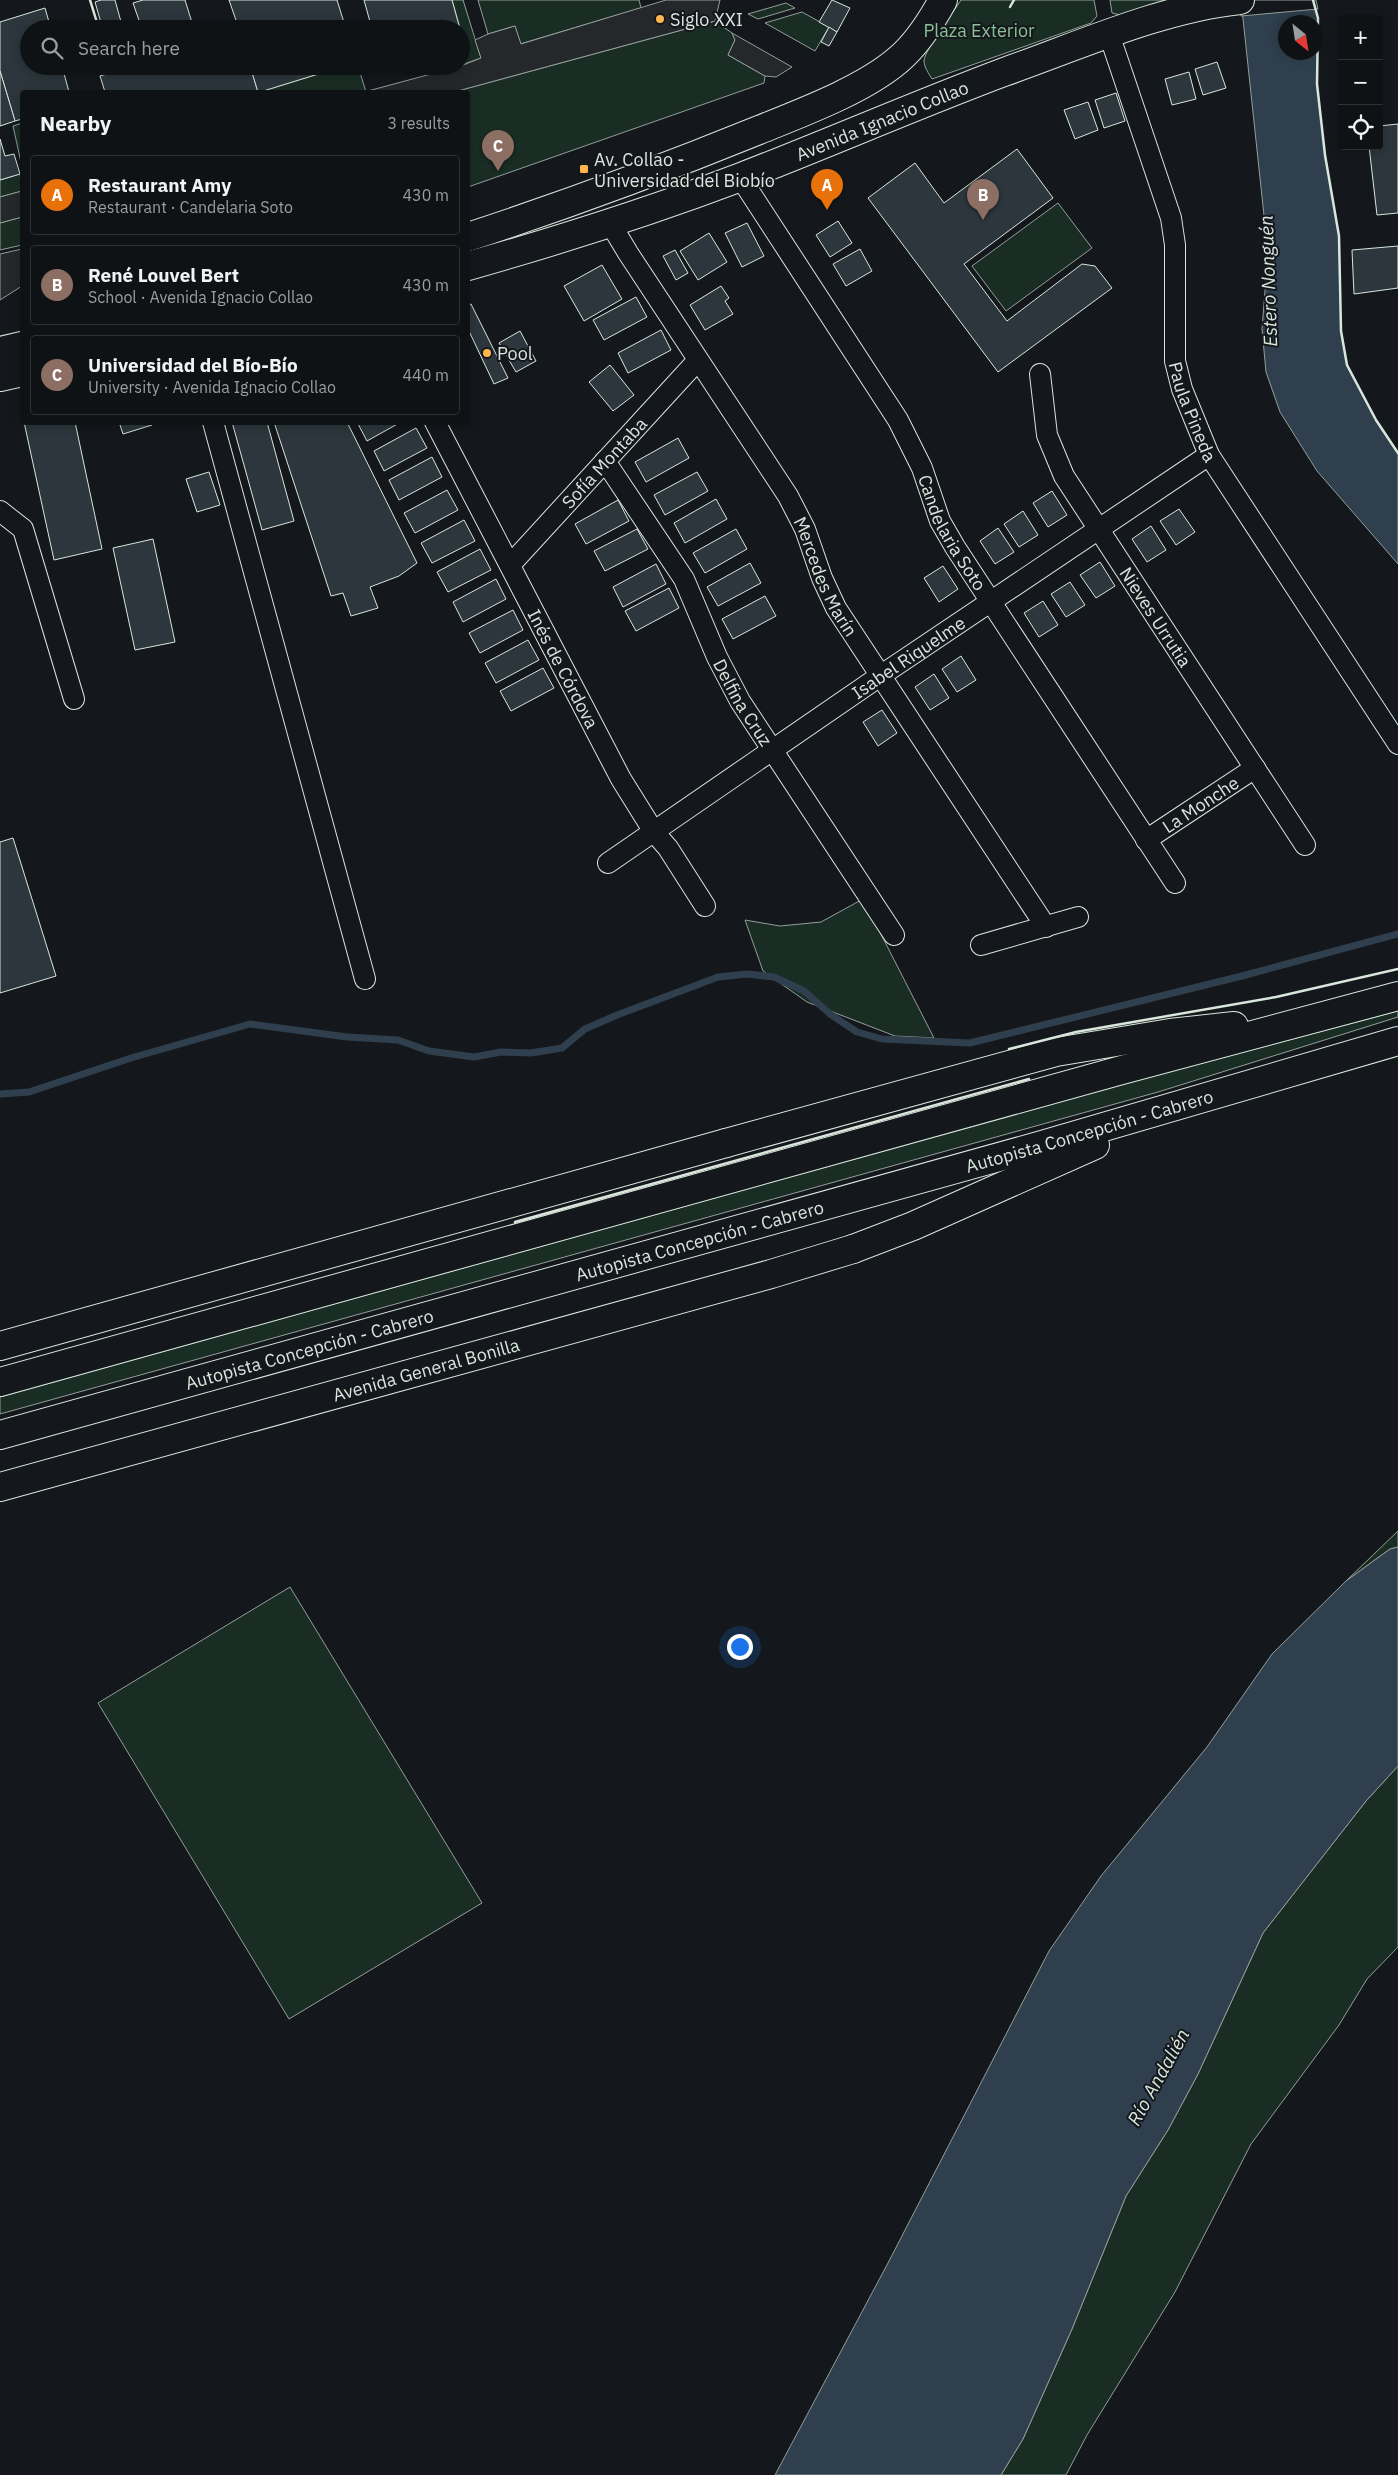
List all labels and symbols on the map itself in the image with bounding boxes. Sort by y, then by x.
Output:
place label: Siglo XXI [670,8,743,31]
marker: Siglo XXI [654,13,666,25]
north arrow [1278,15,1323,60]
park label: Plaza Exterior [923,19,1035,42]
street label: Avenida Ignacio Collao [792,75,971,166]
pin: C [482,130,514,171]
place label: Av. Collao - Universidad del Biobío [594,148,775,192]
marker: Av. Collao - Universidad del Biobío [578,163,590,175]
pin: A [811,169,843,210]
pin: B [967,179,999,220]
water label: Estero Nonguén [1254,215,1282,347]
place label: Pool [497,342,533,365]
marker: Pool [481,347,493,359]
street label: Paula Pineda [1164,359,1222,467]
street label: Sofía Montaba [556,412,652,513]
street label: Candelaria Soto [914,471,992,595]
street label: Mercedes Marín [789,513,863,641]
street label: Nieves Urrutia [1115,563,1197,671]
street label: Inés de Córdova [523,605,604,732]
street label: Isabel Riquelme [847,611,970,704]
street label: Delfina Cruz [708,655,778,750]
street label: La Monche [1158,771,1243,838]
street label: Autopista Concepción - Cabrero [963,1084,1216,1177]
street label: Autopista Concepción - Cabrero [573,1195,826,1286]
street label: Autopista Concepción - Cabrero [183,1303,436,1394]
street label: Avenida General Bonilla [330,1332,522,1406]
your location [727,1634,753,1660]
water label: Río Andalién [1122,2024,1194,2130]

